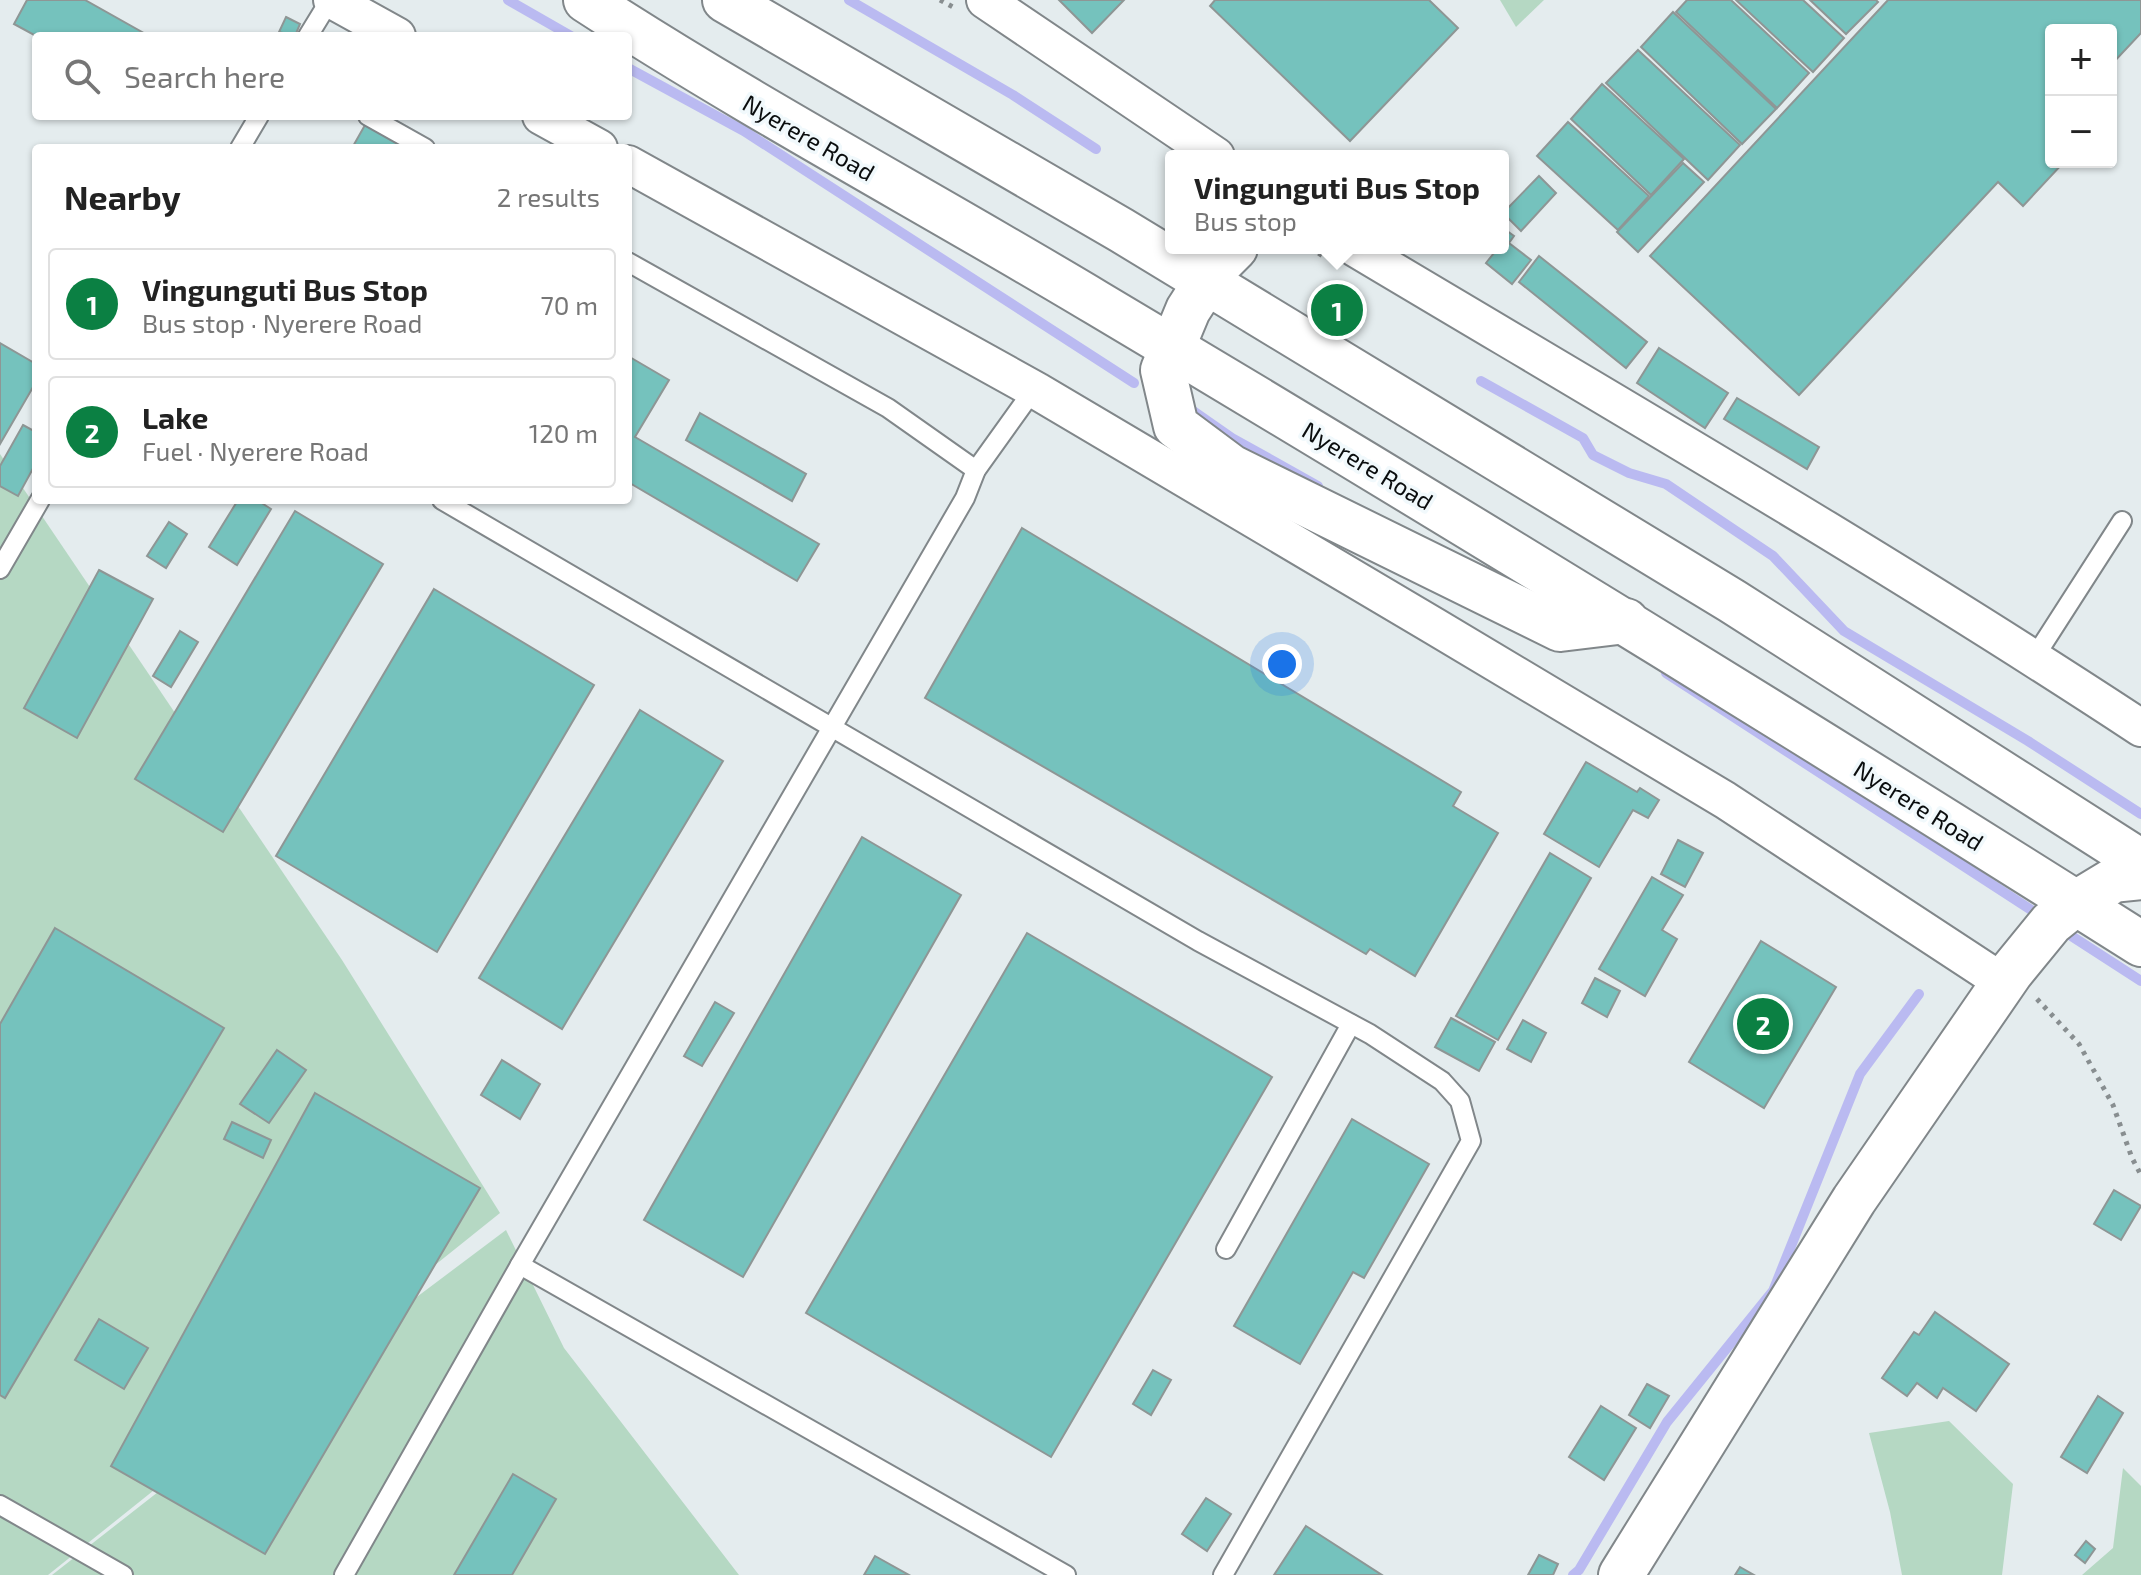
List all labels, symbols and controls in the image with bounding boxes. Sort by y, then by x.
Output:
map controls [2045,24,2117,168]
button: + [2045,24,2117,96]
search box [32,32,632,120]
icon: search [60,54,104,98]
text: Search here [124,58,285,94]
street label: Nyerere Road [738,88,880,186]
button: − [2045,96,2117,168]
popup [1165,150,1509,254]
text: Vingunguti Bus Stop [1194,169,1480,205]
text: Nearby [64,176,181,217]
text: 2 results [497,181,600,212]
text: Bus stop [1194,205,1297,236]
text: Vingunguti Bus Stop [142,271,428,307]
pin: 1 [1311,280,1363,340]
text: 1 [86,289,98,320]
text: 70 m [540,289,598,320]
text: Bus stop · Nyerere Road [142,307,422,338]
text: Lake [142,399,208,435]
street label: Nyerere Road [1297,415,1439,515]
text: 2 [84,417,100,448]
text: 120 m [529,417,598,448]
text: Fuel · Nyerere Road [142,435,369,466]
your location [1262,644,1302,684]
street label: Nyerere Road [1849,754,1989,856]
pin: 2 [1737,994,1789,1054]

